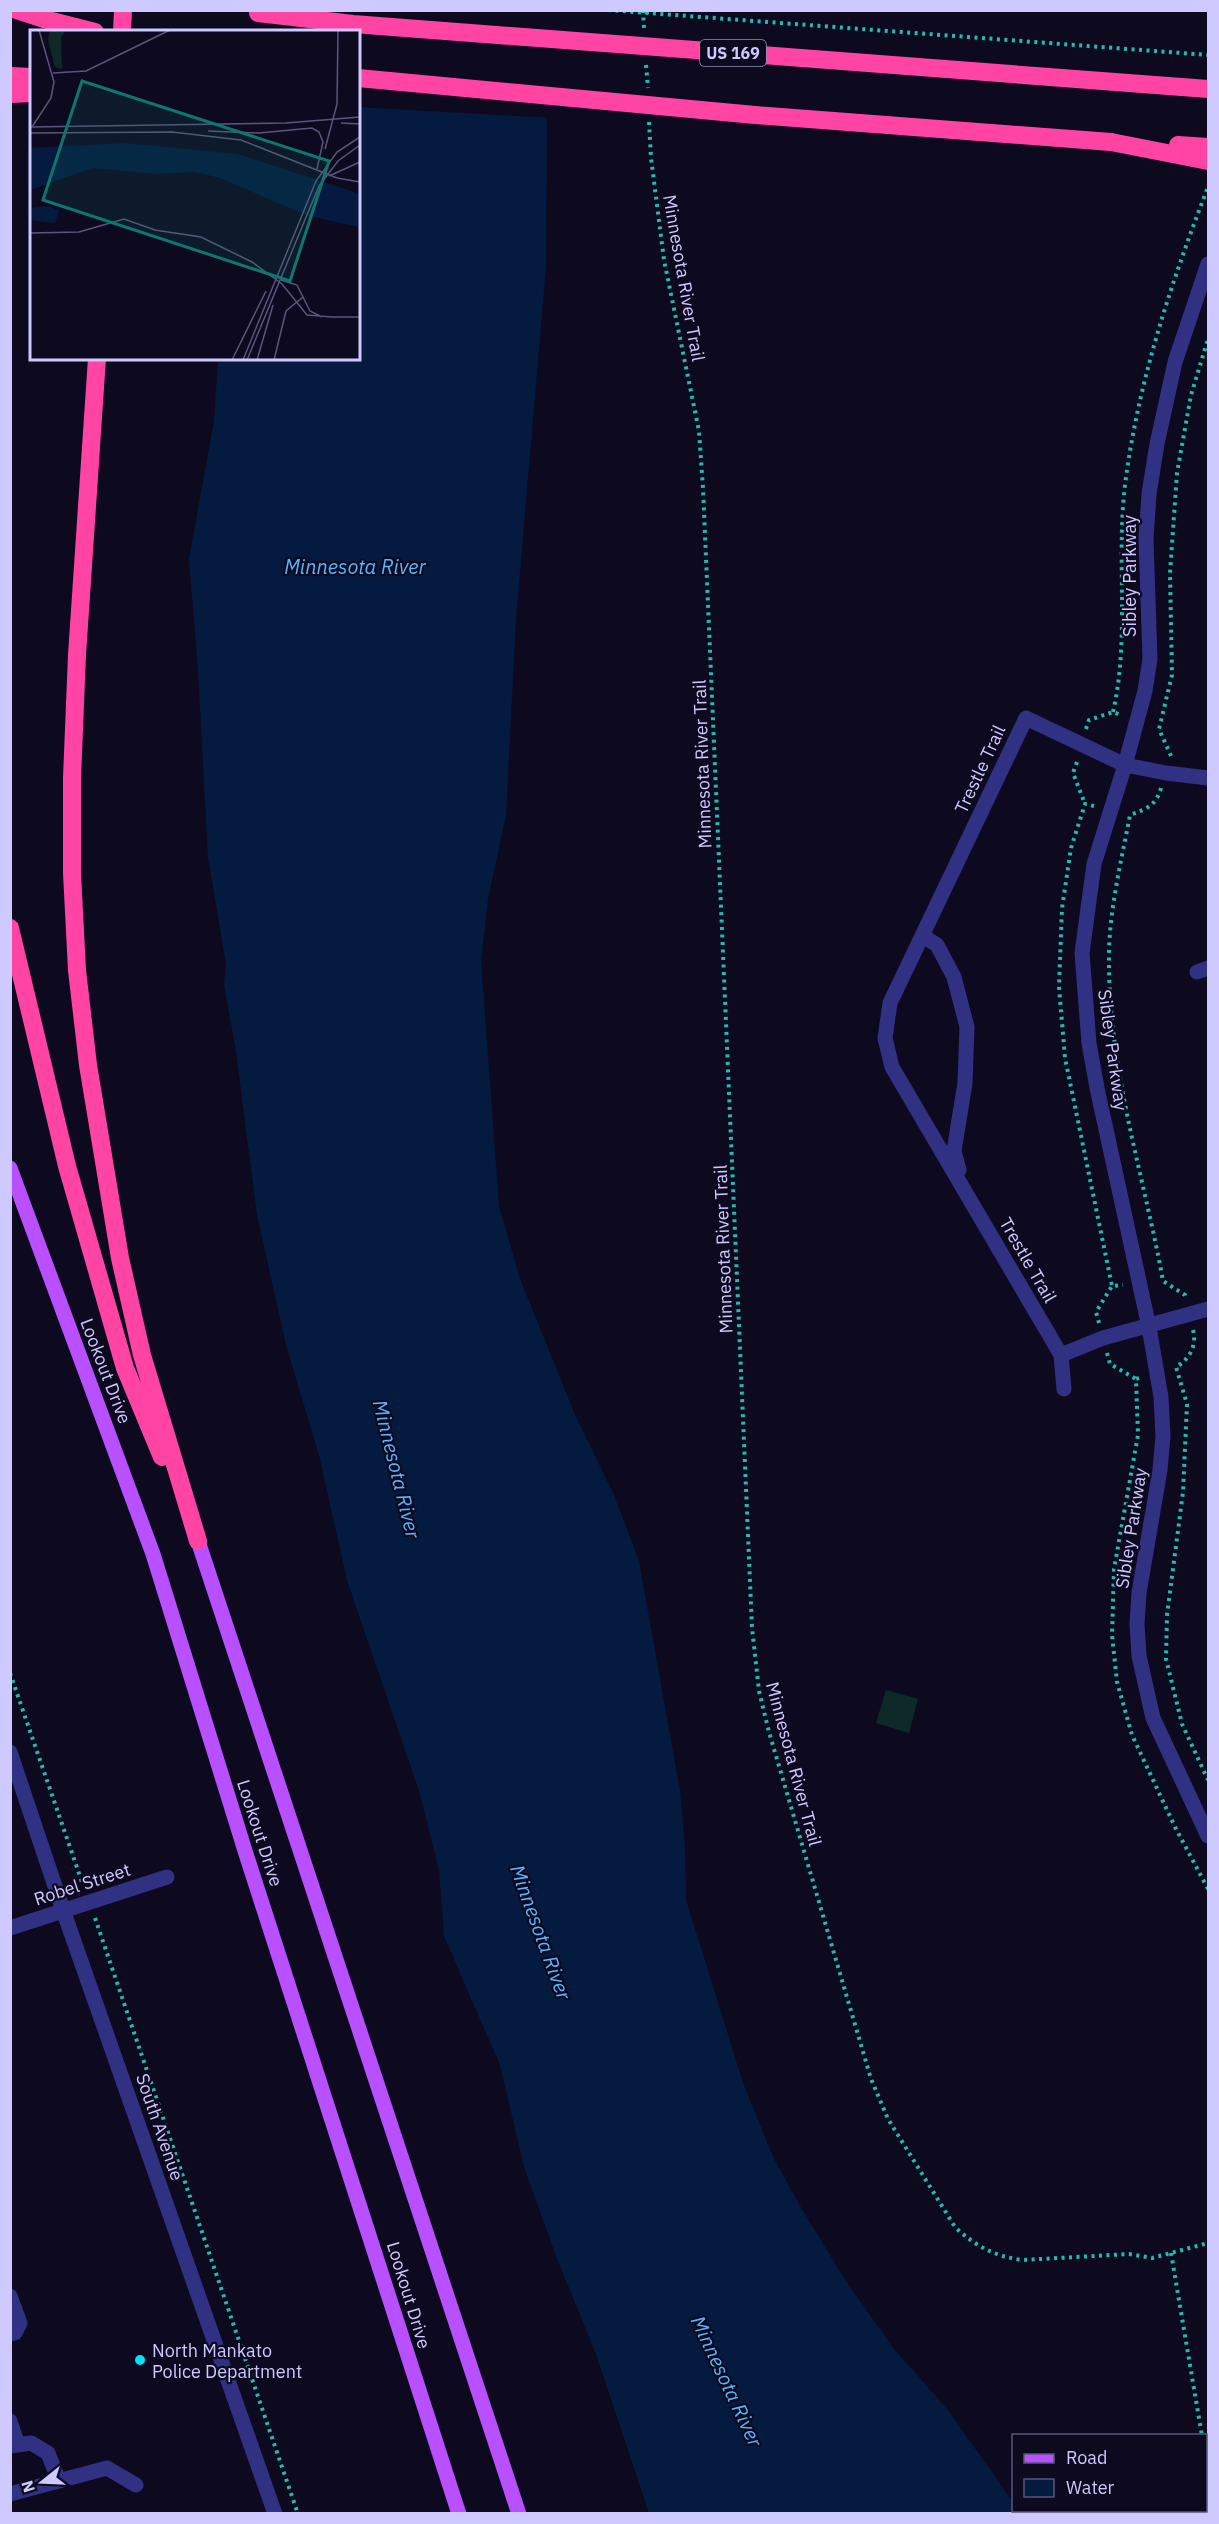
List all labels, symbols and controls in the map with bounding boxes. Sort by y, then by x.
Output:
inset map [30,30,360,360]
road number: US 169 [700,40,766,66]
street label: Minnesota River Trail [658,193,710,363]
street label: Sibley Parkway [1118,515,1141,637]
water label: Minnesota River [284,553,427,580]
street label: Minnesota River Trail [688,679,716,849]
street label: Trestle Trail [950,721,1011,817]
street label: Sibley Parkway [1093,988,1133,1112]
street label: Minnesota River Trail [709,1164,737,1334]
street label: Trestle Trail [994,1213,1062,1307]
street label: Lookout Drive [75,1315,137,1427]
water label: Minnesota River [367,1397,427,1542]
street label: Sibley Parkway [1110,1466,1152,1590]
street label: Minnesota River Trail [761,1679,827,1849]
street label: Lookout Drive [232,1777,288,1889]
street label: Robel Street [31,1858,133,1910]
water label: Minnesota River [504,1861,578,2004]
street label: South Avenue [131,2070,189,2184]
street label: Lookout Drive [382,2239,436,2351]
water label: Minnesota River [685,2311,769,2452]
place label: North Mankato Police Department [152,2339,302,2383]
marker: North Mankato Police Department [133,2353,147,2367]
legend [1012,2434,1207,2512]
text: Road [1066,2446,1107,2469]
north arrow [12,2452,72,2512]
text: Water [1066,2476,1115,2499]
text: N [16,2478,39,2495]

